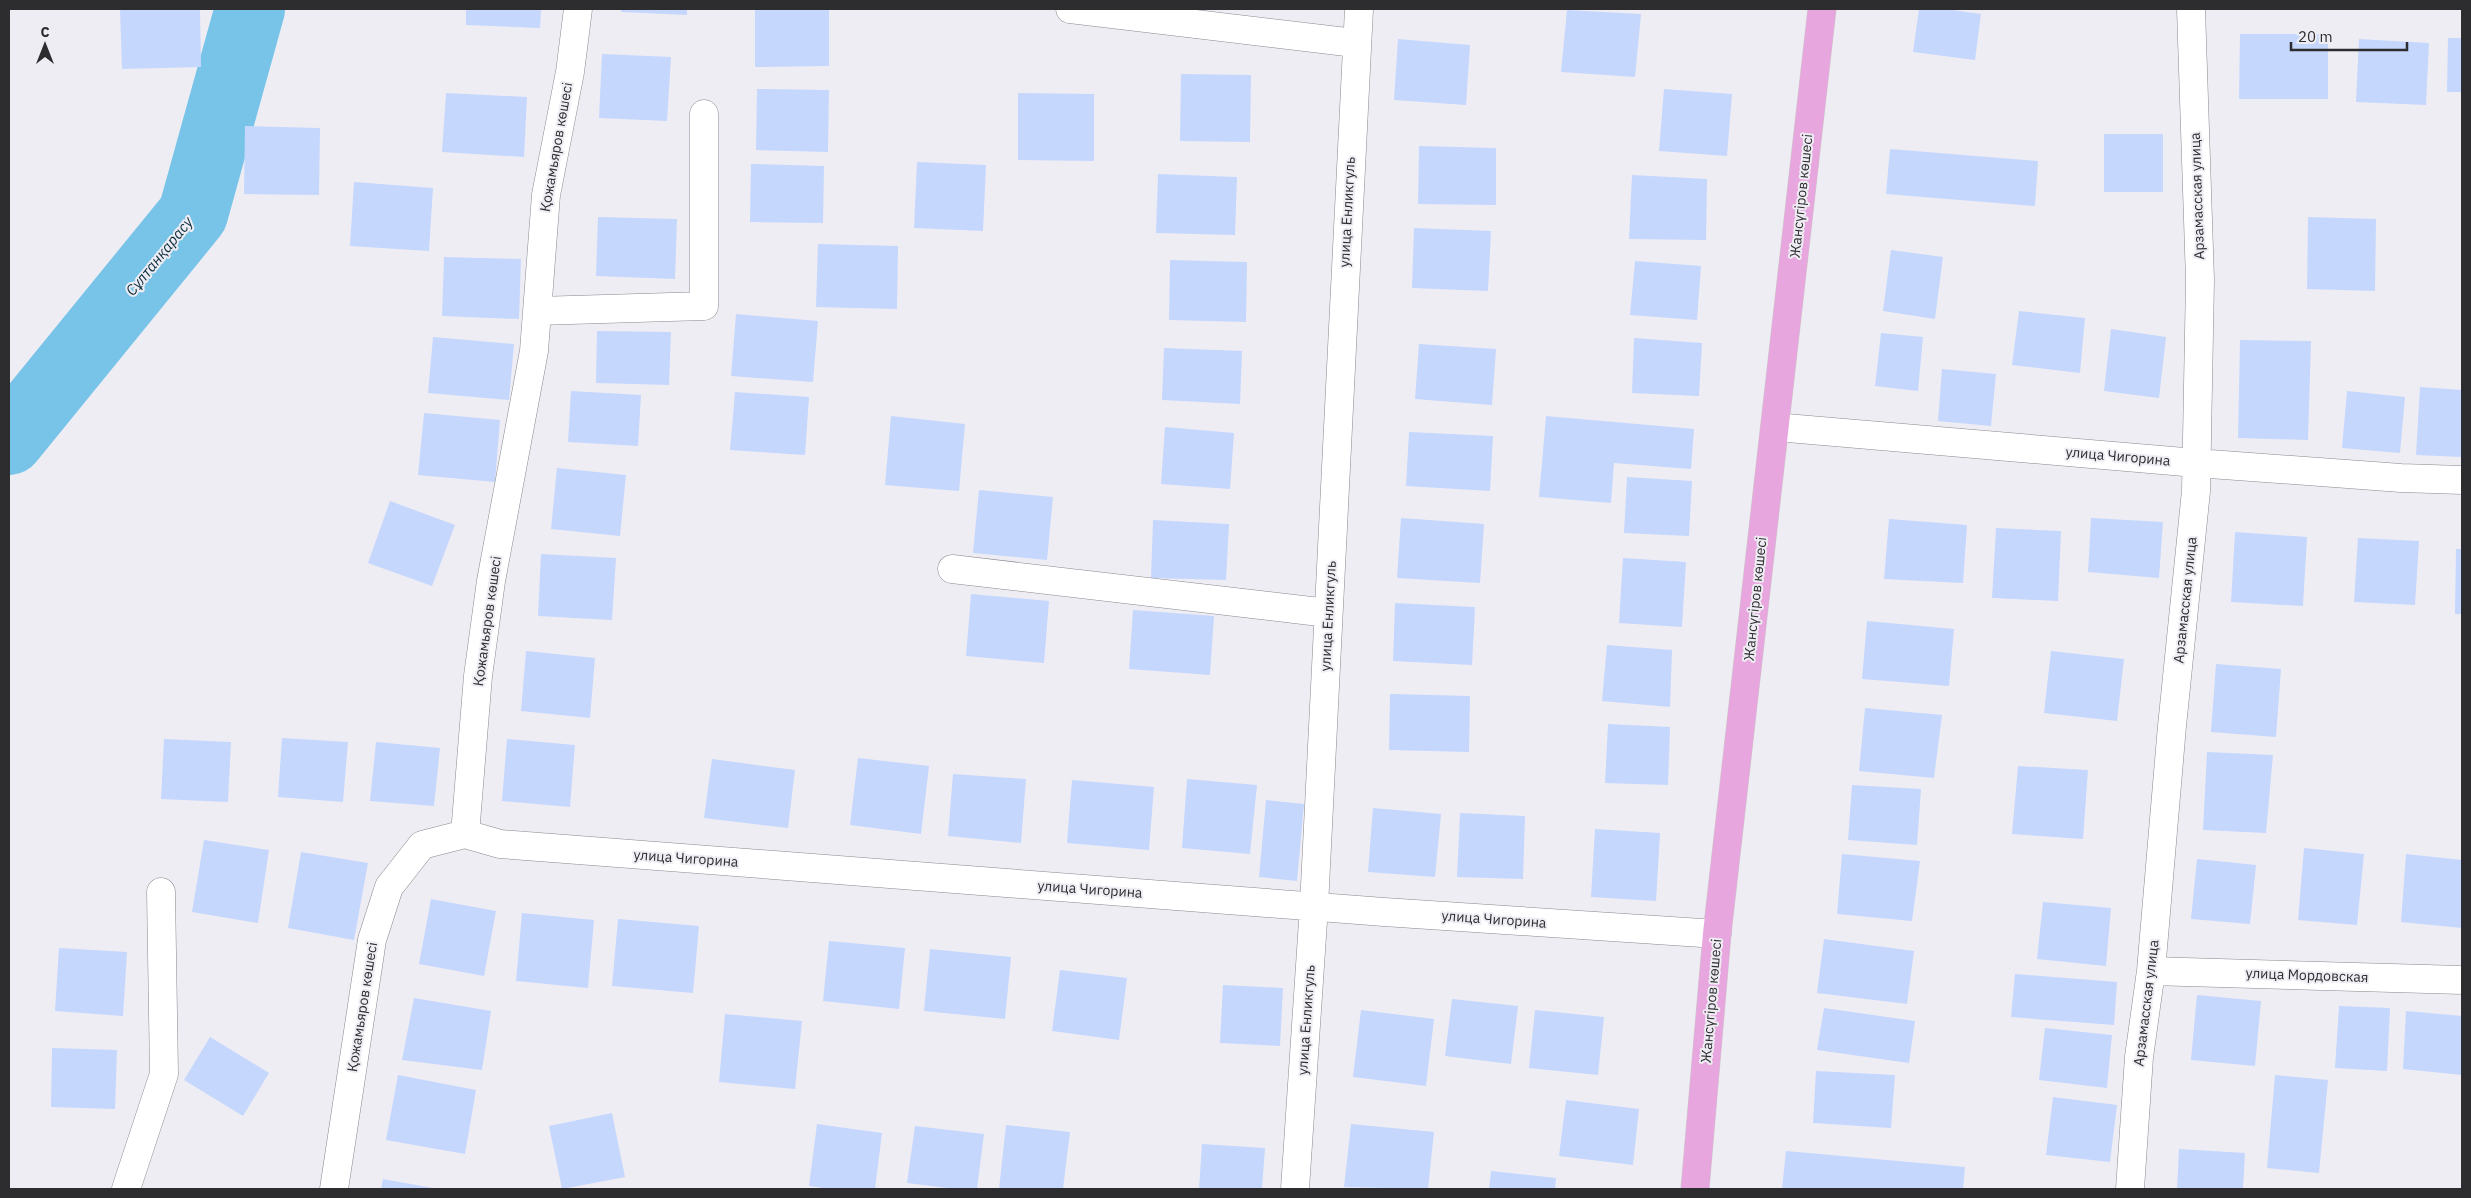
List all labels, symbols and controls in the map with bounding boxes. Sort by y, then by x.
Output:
north arrow [20,20,70,70]
scale bar [2291,20,2407,52]
text: С [40,23,50,41]
text: 20 m [2298,27,2333,46]
street label: Қожамьяров көшесі [536,81,576,213]
street label: Арзамасская улица [2186,132,2208,260]
street label: Жансүгіров көшесі [1786,133,1816,259]
street label: улица Енликгуль [1335,156,1359,268]
water label: Сұлтанқарасу [121,212,197,299]
street label: улица Чигорина [2065,442,2172,470]
street label: Арзамасская улица [2169,535,2201,664]
street label: Жансүгіров көшесі [1740,536,1770,662]
street label: Қожамьяров көшесі [469,555,505,687]
street label: улица Енликгуль [1316,560,1340,672]
street label: улица Чигорина [633,845,740,871]
street label: улица Чигорина [1037,876,1144,902]
street label: улица Чигорина [1441,906,1548,932]
street label: Жансүгіров көшесі [1697,938,1725,1064]
street label: Арзамасская улица [2129,938,2163,1067]
street label: Қожамьяров көшесі [343,941,381,1073]
street label: улица Енликгуль [1293,964,1319,1076]
street label: улица Мордовская [2245,964,2369,986]

